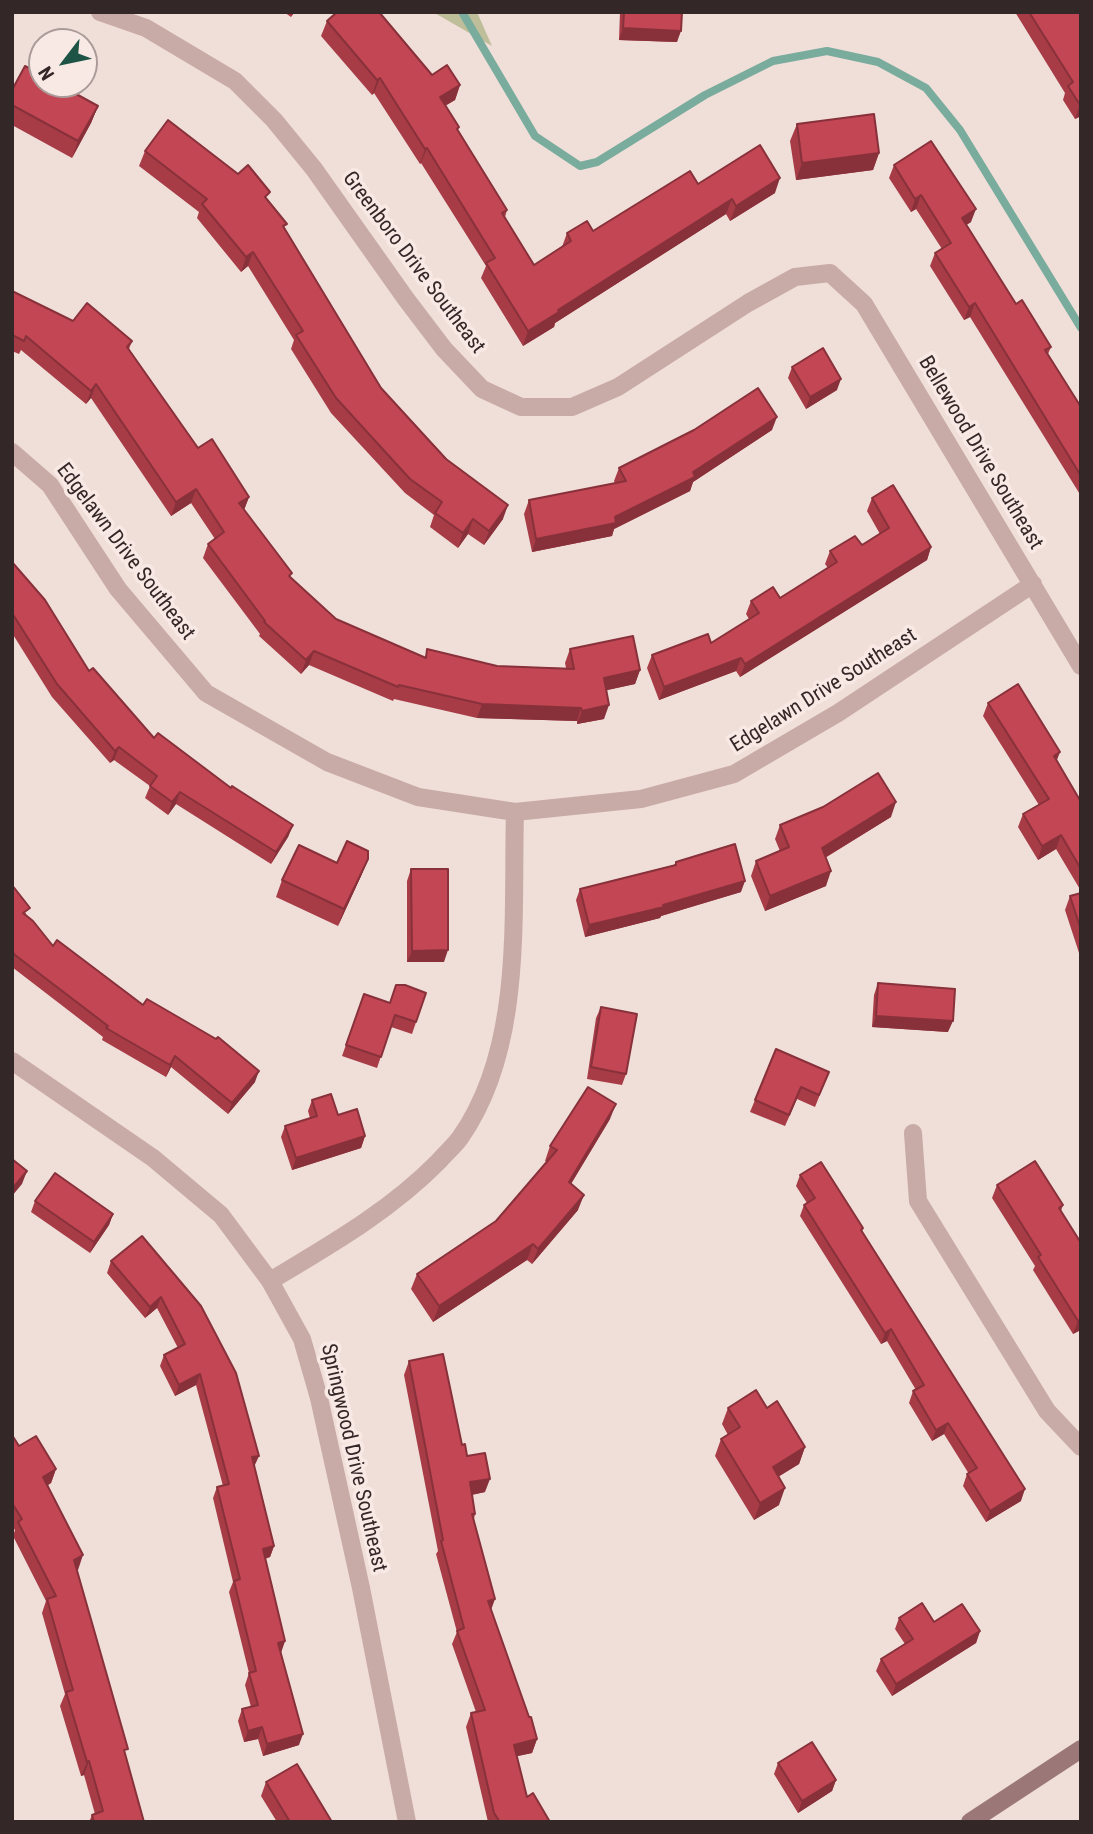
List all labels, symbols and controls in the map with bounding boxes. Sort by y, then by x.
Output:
north arrow [28,28,98,98]
text: N [34,62,59,84]
street label: Greenboro Drive Southeast [336,167,490,359]
street label: Bellewood Drive Southeast [912,352,1048,554]
street label: Edgelawn Drive Southeast [50,459,200,645]
street label: Edgelawn Drive Southeast [726,623,922,759]
street label: Springwood Drive Southeast [314,1342,392,1574]

